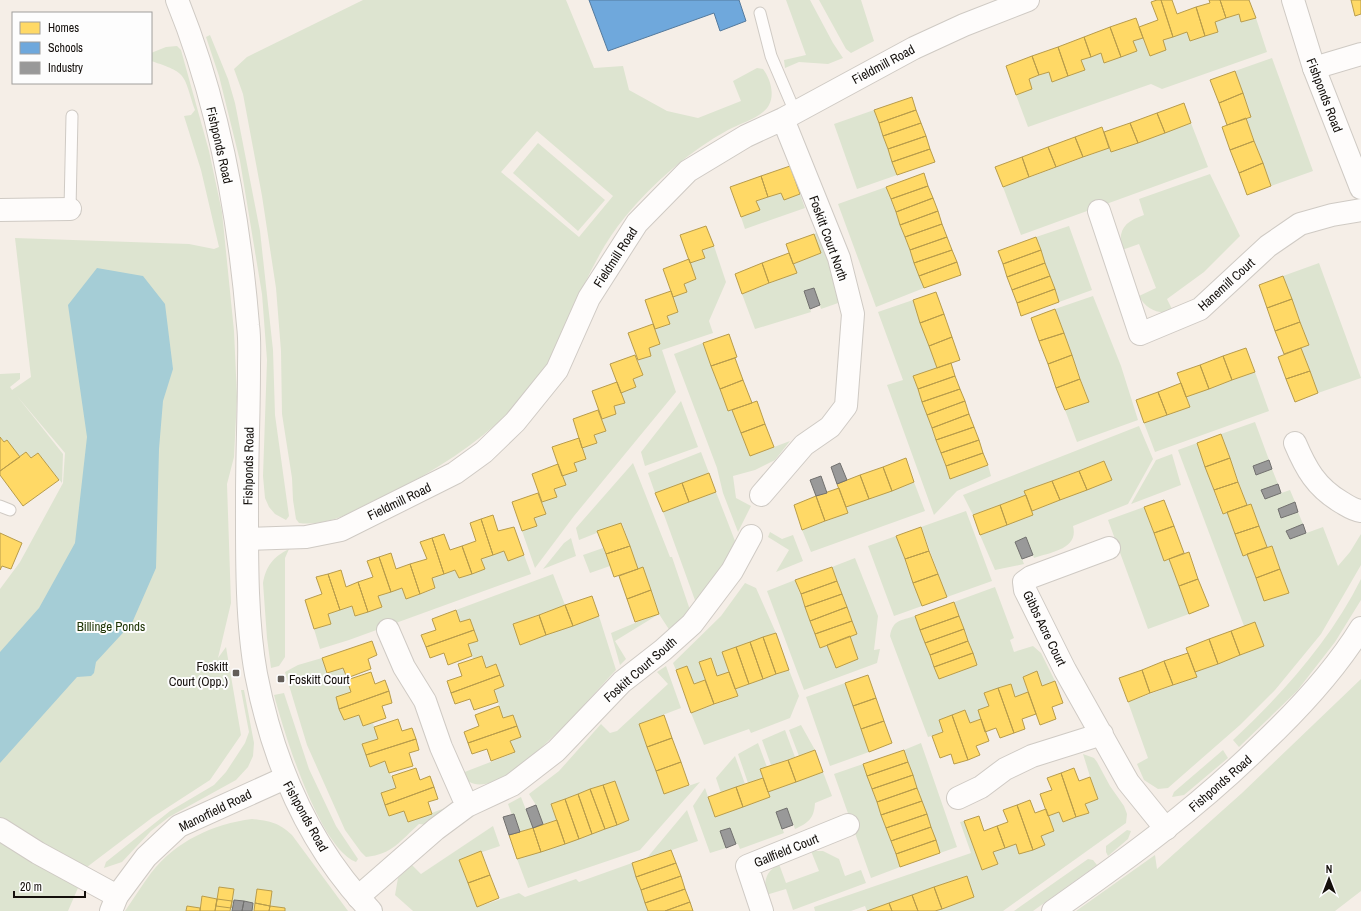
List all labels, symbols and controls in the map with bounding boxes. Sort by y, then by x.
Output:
legend [12,12,152,84]
text: Homes [48,20,79,36]
text: Schools [48,40,83,56]
street label: Fieldmill Road [849,41,918,88]
street label: Fishponds Road [1303,56,1347,135]
text: Industry [48,60,83,76]
street label: Fishponds Road [202,105,237,185]
street label: Foskitt Court North [805,193,852,283]
street label: Fieldmill Road [590,224,641,291]
street label: Hanemill Court [1194,254,1258,314]
street label: Fishponds Road [239,427,258,505]
street label: Fieldmill Road [365,479,434,524]
street label: Gibbs Acre Court [1019,588,1070,669]
park label: Billinge Ponds [77,618,145,635]
street label: Foskitt Court South [600,633,680,706]
place label: Foskitt Court (Opp.) [169,658,228,690]
marker: Foskitt Court (Opp.) [231,668,241,678]
place label: Foskitt Court [289,671,350,688]
marker: Foskitt Court [276,674,286,684]
street label: Fishponds Road [1185,751,1255,815]
street label: Fishponds Road [279,778,332,855]
street label: Manorfield Road [176,786,254,835]
street label: Gallfield Court [751,830,821,871]
north arrow [1309,859,1349,899]
text: N [1326,862,1332,876]
scale bar [14,873,85,899]
text: 20 m [20,879,42,895]

